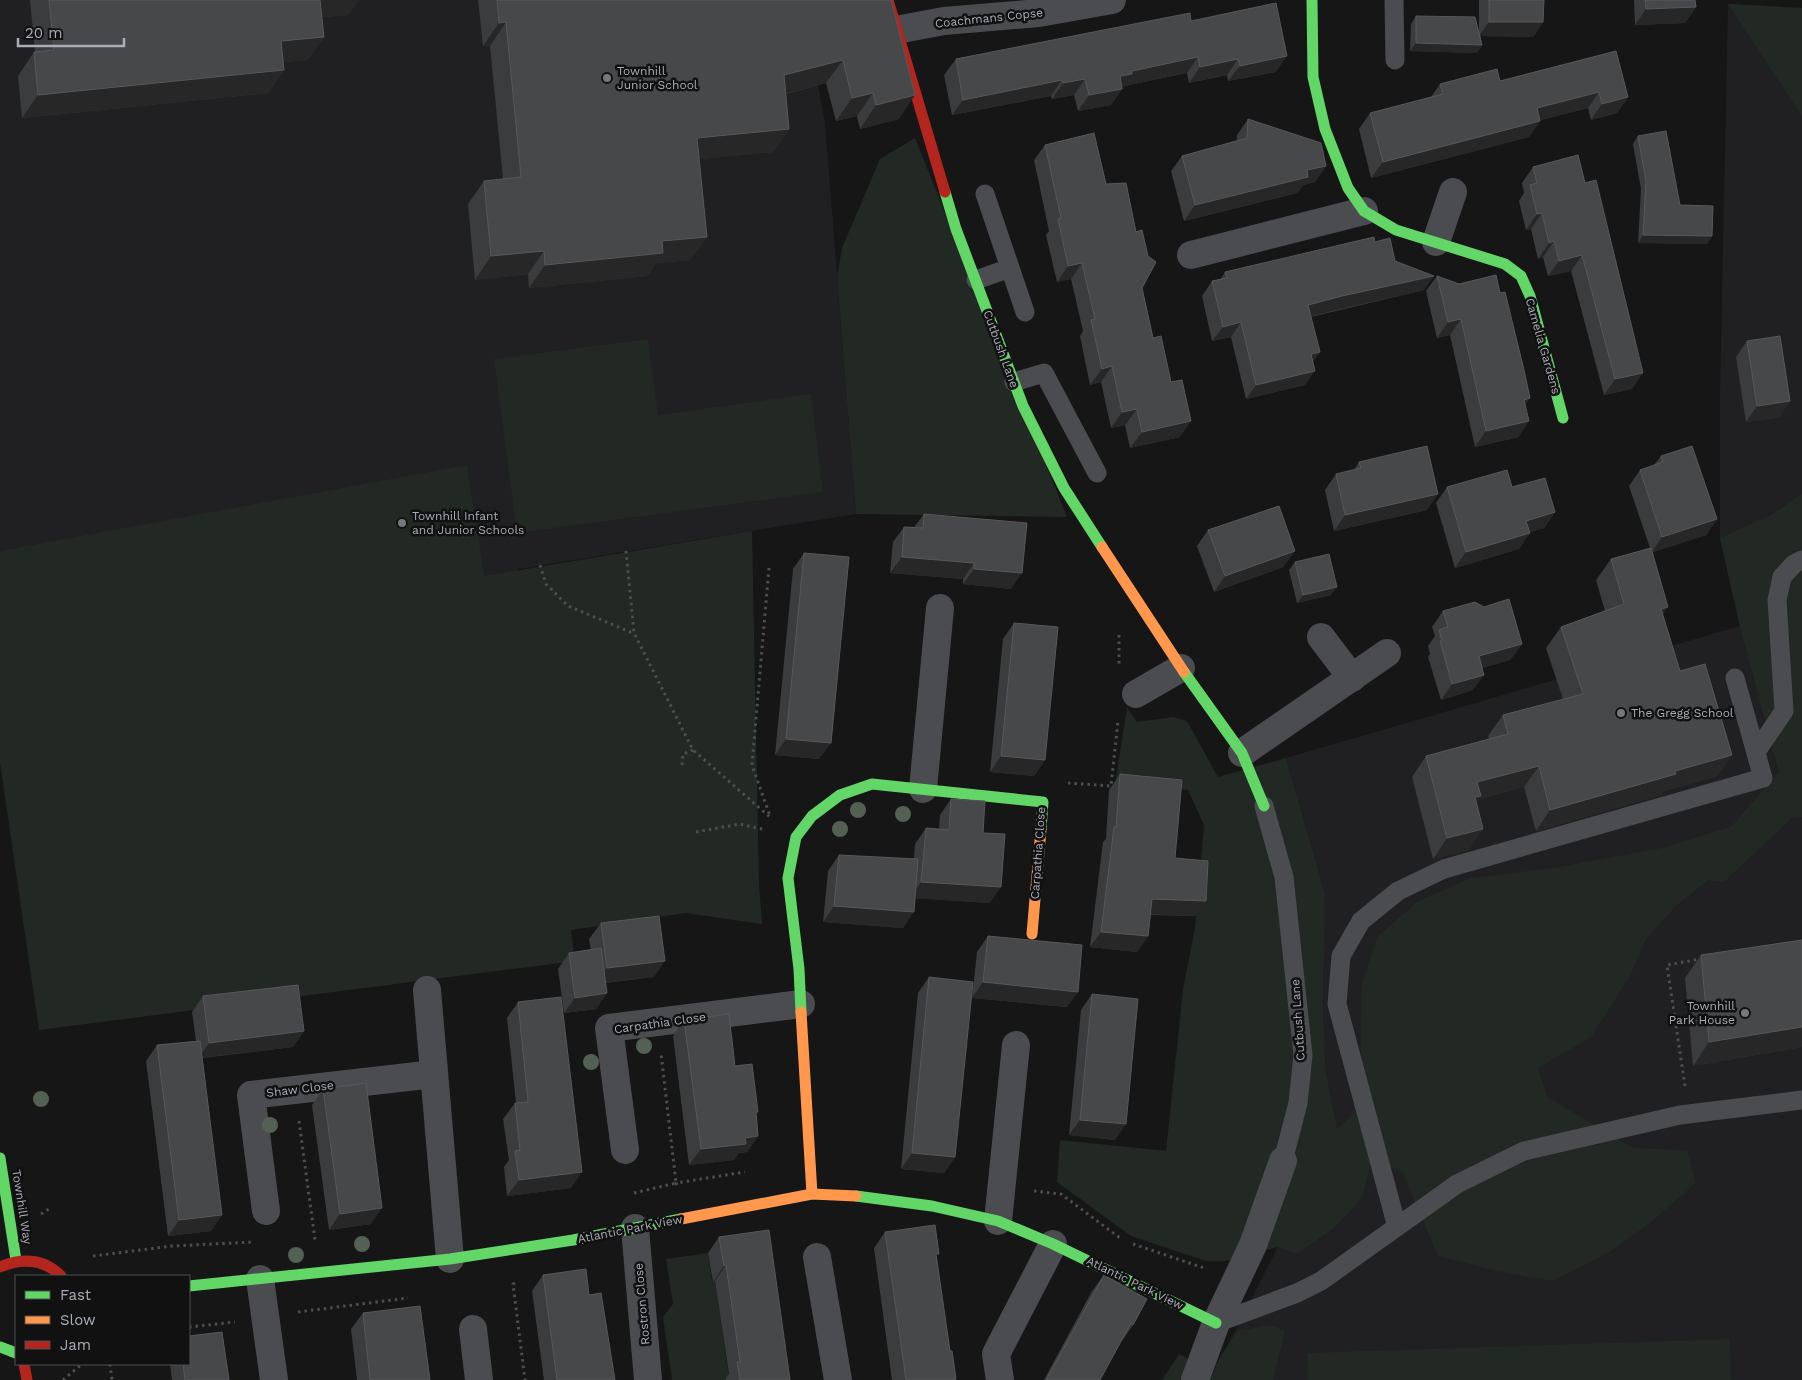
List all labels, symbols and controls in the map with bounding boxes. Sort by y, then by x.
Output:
street label: Coachmans Copse [934,5,1044,31]
scale bar [18,15,124,47]
text: 20 m [25,24,63,42]
place label: Townhill Junior School [617,64,698,92]
marker: Townhill Junior School [601,72,613,84]
street label: Camelia Gardens [1523,296,1563,396]
street label: Cutbush Lane [980,308,1022,390]
place label: Townhill Infant and Junior Schools [412,509,524,537]
marker: Townhill Infant and Junior Schools [396,517,408,529]
place label: The Gregg School [1631,706,1734,720]
marker: The Gregg School [1615,707,1627,719]
street label: Carpathia Close [1028,806,1048,900]
street label: Cutbush Lane [1288,979,1308,1061]
place label: Townhill Park House [1669,999,1735,1027]
marker: Townhill Park House [1739,1007,1751,1019]
street label: Carpathia Close [613,1010,707,1036]
street label: Shaw Close [265,1078,335,1100]
street label: Townhill Way [9,1169,35,1246]
street label: Atlantic Park View [576,1212,684,1246]
street label: Atlantic Park View [1084,1253,1186,1313]
street label: Rostron Close [631,1262,653,1346]
legend [15,1275,190,1365]
text: Fast [60,1286,92,1304]
text: Slow [60,1311,96,1329]
text: Jam [60,1336,91,1354]

